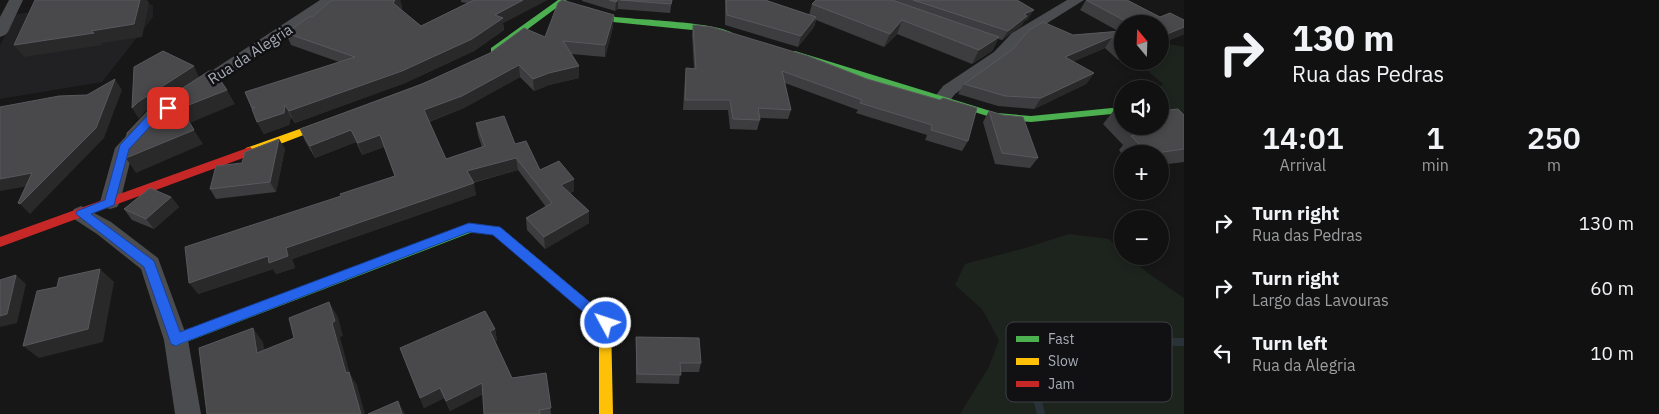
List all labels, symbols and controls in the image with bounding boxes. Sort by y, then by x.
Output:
north arrow [1114,15,1169,70]
map controls [1114,15,1169,265]
text: 130 m [1292,15,1395,61]
street label: Rua da Alegria [204,20,296,88]
icon: right [1209,20,1274,85]
text: Rua das Pedras [1292,59,1444,88]
button: sound [1114,80,1169,135]
pin [147,87,189,129]
icon: arrive [154,94,182,122]
text: 14:01 [1262,118,1344,157]
text: 1 [1426,118,1444,157]
text: 250 [1527,118,1581,157]
button: + [1114,145,1169,200]
text: Arrival [1280,155,1326,175]
text: min [1422,155,1449,175]
text: m [1547,155,1561,175]
text: Turn right [1252,201,1339,225]
icon: right [1209,209,1237,237]
button: − [1114,210,1169,265]
text: 130 m [1579,211,1634,235]
text: Rua das Pedras [1252,225,1363,245]
text: Turn right [1252,266,1339,290]
icon: right [1209,274,1237,302]
text: 60 m [1590,276,1634,300]
text: Largo das Lavouras [1252,290,1389,310]
position arrow [579,296,631,348]
legend [1006,322,1172,402]
text: Fast [1048,330,1074,348]
text: Turn left [1252,331,1328,355]
icon: left [1209,339,1237,367]
text: 10 m [1590,341,1634,365]
text: Slow [1048,352,1079,370]
text: Rua da Alegria [1252,355,1356,375]
text: Jam [1048,375,1075,393]

